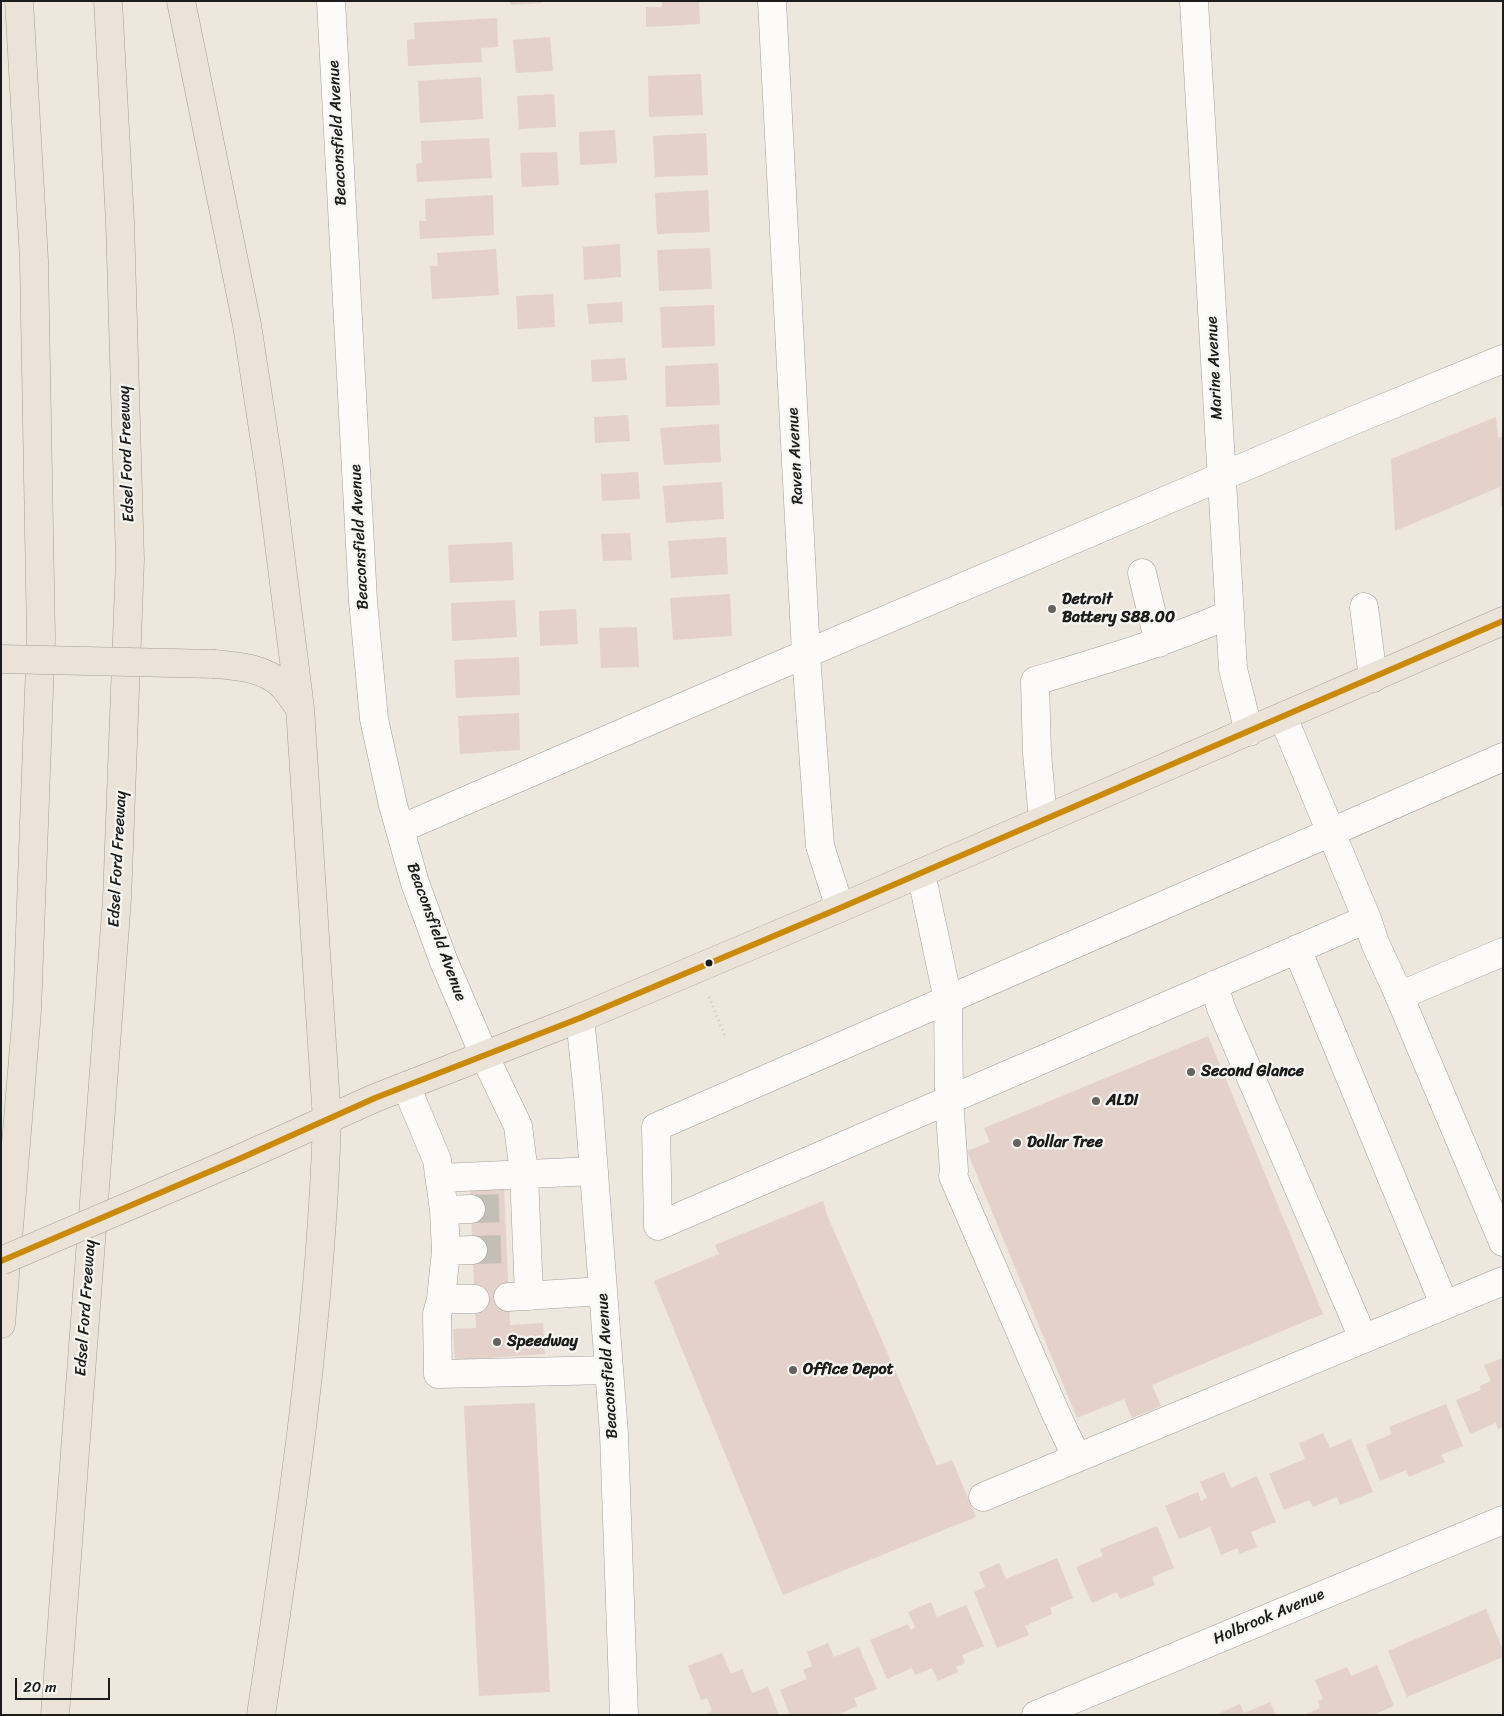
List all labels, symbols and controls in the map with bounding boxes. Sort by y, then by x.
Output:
street label: Beaconsfield Avenue [325,60,351,206]
street label: Marine Avenue [1203,316,1227,420]
street label: Edsel Ford Freeway [115,385,139,523]
street label: Raven Avenue [784,407,808,505]
street label: Beaconsfield Avenue [347,464,373,610]
place label: Detroit Battery S88.00 [1062,590,1175,628]
marker: Detroit Battery S88.00 [1046,603,1058,615]
street label: Edsel Ford Freeway [105,790,131,928]
street label: Beaconsfield Avenue [402,860,470,1004]
unlabelled marker [704,958,714,968]
place label: Second Glance [1201,1062,1304,1082]
marker: Second Glance [1185,1066,1197,1078]
place label: ALDI [1106,1091,1138,1111]
marker: ALDI [1090,1095,1102,1107]
place label: Dollar Tree [1027,1133,1103,1153]
marker: Dollar Tree [1011,1137,1023,1149]
street label: Edsel Ford Freeway [72,1239,100,1377]
street label: Beaconsfield Avenue [593,1293,623,1439]
place label: Speedway [507,1332,578,1352]
marker: Speedway [491,1336,503,1348]
place label: Office Depot [803,1360,894,1380]
marker: Office Depot [787,1364,799,1376]
street label: Holbrook Avenue [1211,1585,1327,1649]
scale bar [18,1668,112,1700]
text: 20 m [23,1674,57,1700]

